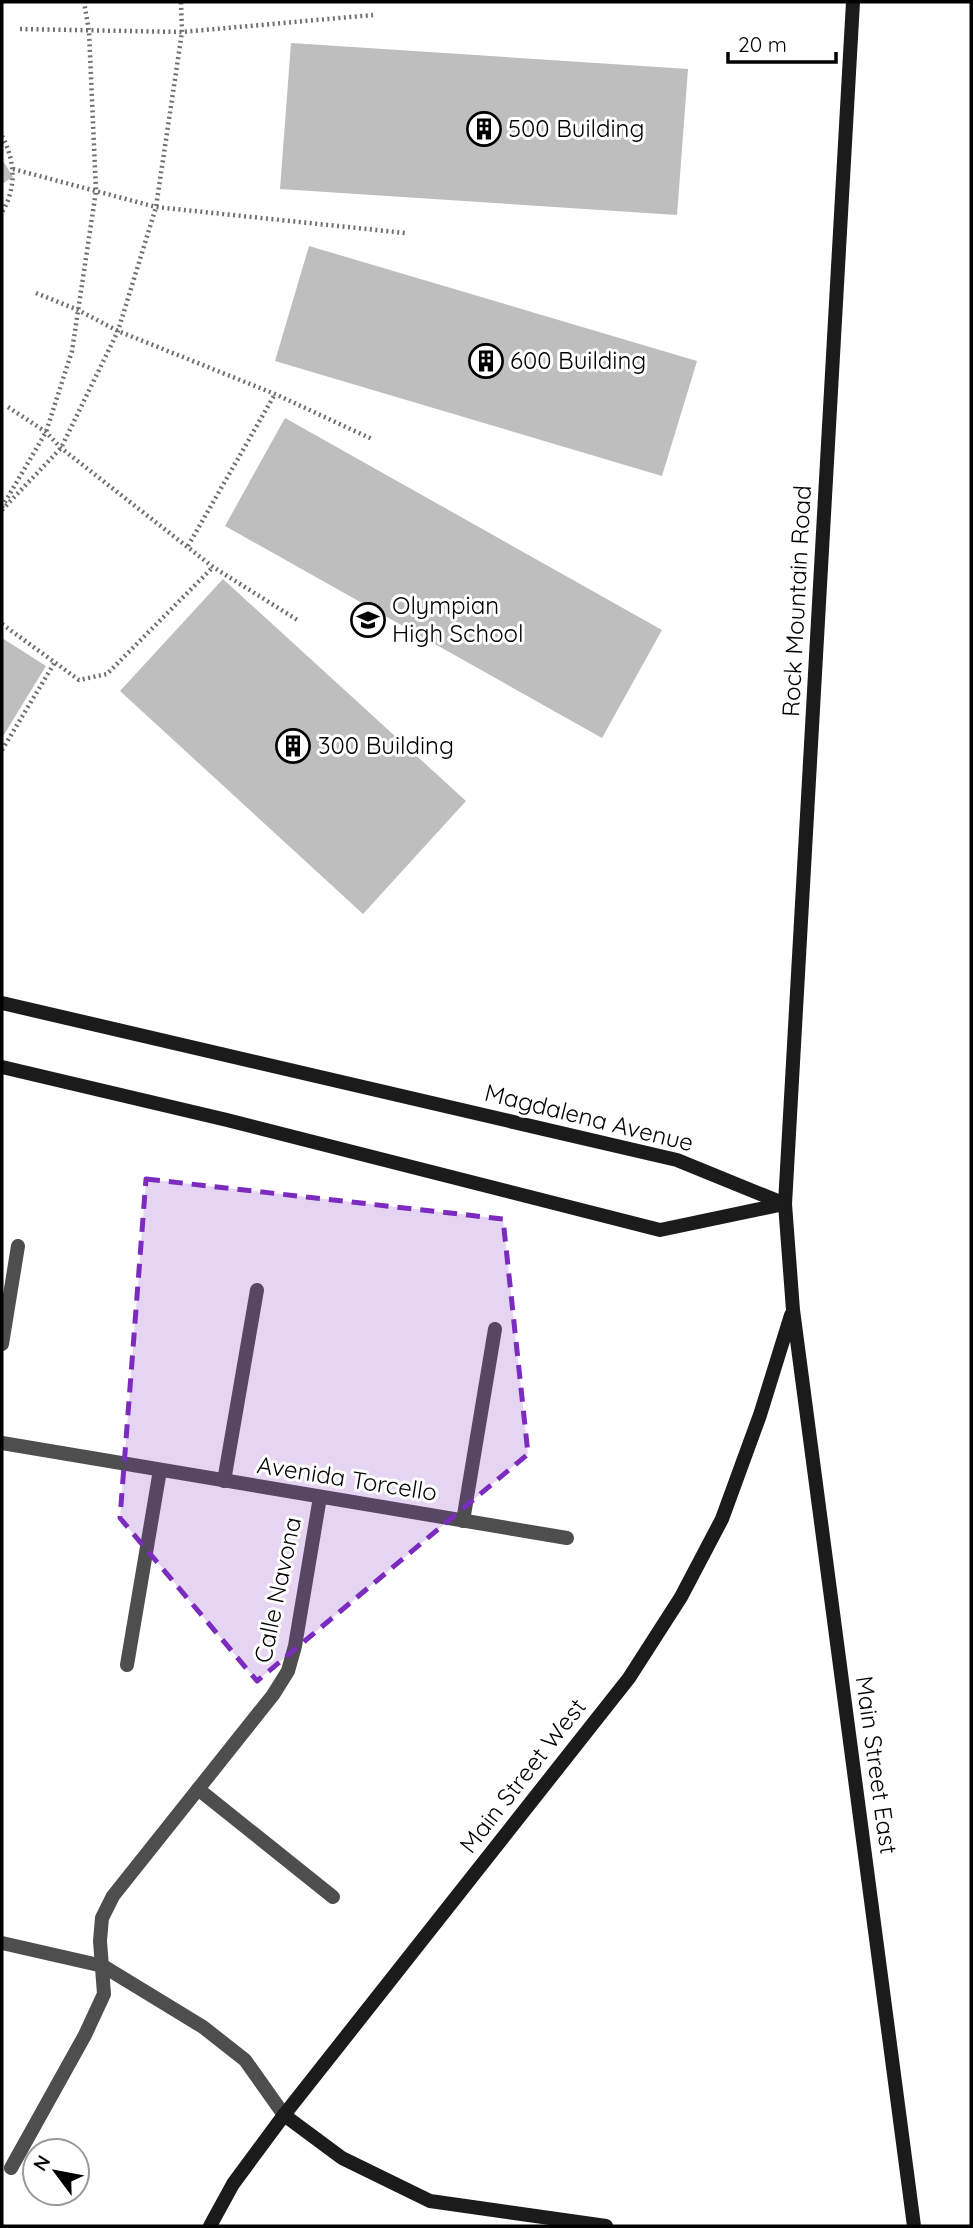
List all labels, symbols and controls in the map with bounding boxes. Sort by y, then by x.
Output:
scale bar [728,21,836,65]
text: 20 m [738,31,787,57]
building icon: 500 Building [465,110,503,148]
place label: 500 Building [508,113,644,143]
building icon: 600 Building [467,342,505,380]
place label: 600 Building [510,345,646,375]
street label: Rock Mountain Road [775,484,817,718]
place label: Olympian High School [392,590,524,648]
school or university icon: Olympian High School [349,601,387,639]
building icon: 300 Building [274,727,312,765]
place label: 300 Building [318,730,454,760]
street label: Magdalena Avenue [482,1077,697,1157]
street label: Avenida Torcello [255,1449,439,1507]
street label: Calle Navona [247,1514,307,1665]
street label: Main Street East [850,1674,904,1856]
street label: Main Street West [453,1692,592,1859]
north arrow [21,2137,91,2207]
text: N [28,2151,55,2175]

